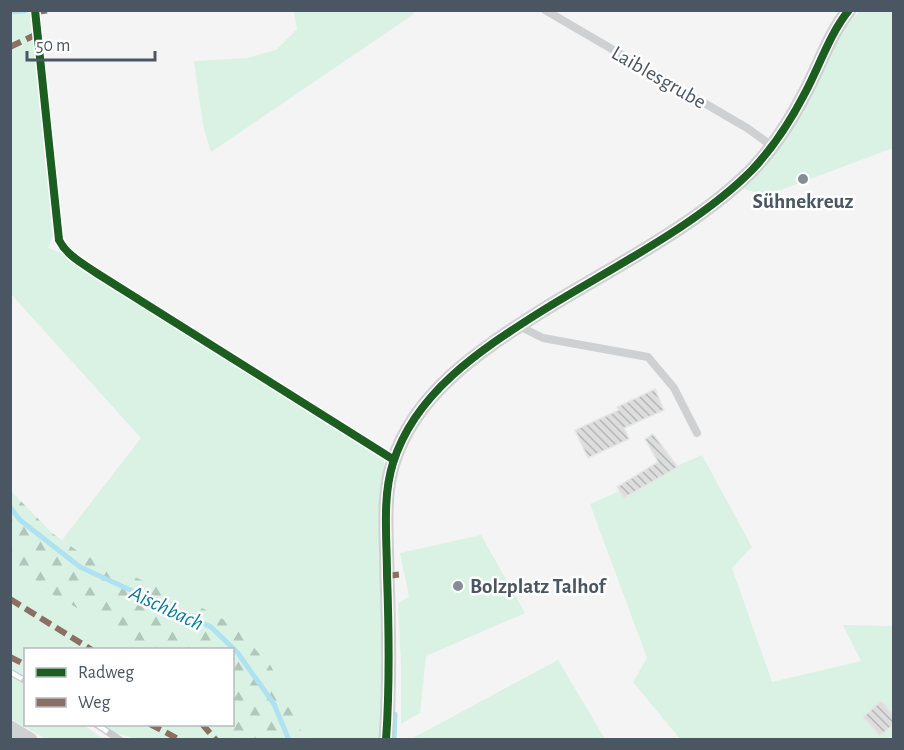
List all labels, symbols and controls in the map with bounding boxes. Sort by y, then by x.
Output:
scale bar [27,24,154,62]
text: 50 m [36,37,70,55]
street label: Laiblesgrube [608,42,710,113]
marker: Sühnekreuz [796,172,810,186]
place label: Sühnekreuz [753,191,854,212]
place label: Bolzplatz Talhof [470,576,607,597]
marker: Bolzplatz Talhof [451,579,465,593]
water label: Aischbach [125,581,207,634]
legend [24,648,234,726]
text: Radweg [78,664,134,682]
text: Weg [78,694,110,712]

